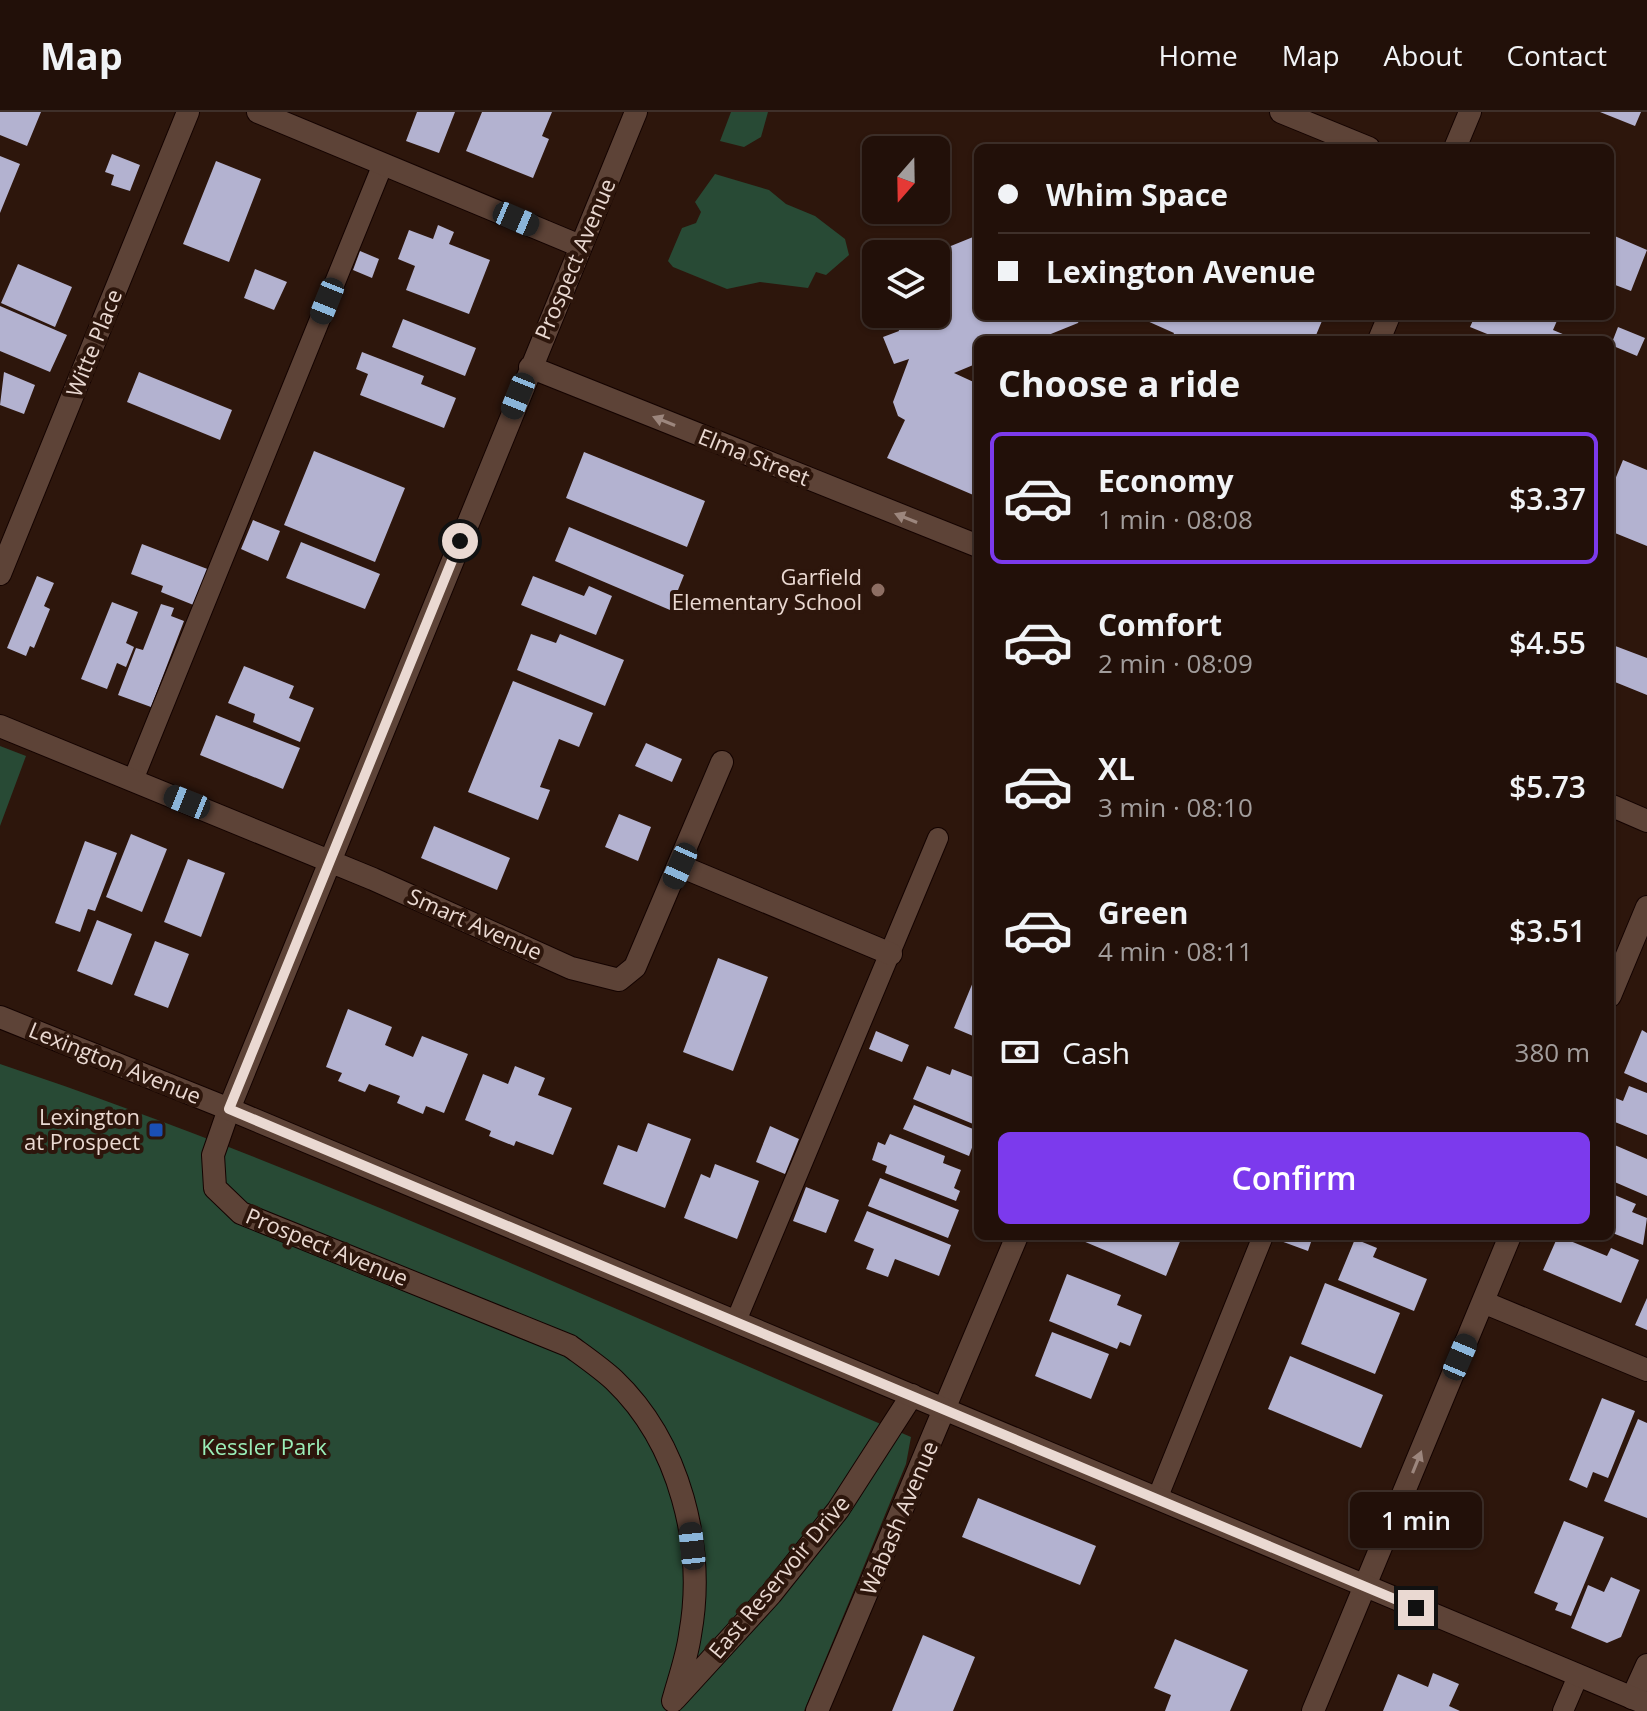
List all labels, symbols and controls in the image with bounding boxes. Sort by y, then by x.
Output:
text: Map [40,29,123,81]
text: Home [1159,36,1238,74]
text: Map [1282,36,1340,74]
text: About [1384,36,1462,74]
text: Contact [1506,36,1607,74]
north arrow [862,136,950,224]
map controls [862,136,950,328]
street label: Prospect Avenue [527,173,622,344]
text: Whim Space [1046,174,1228,215]
car [489,199,543,239]
button: layers [862,240,950,328]
text: Lexington Avenue [1046,251,1316,292]
car [307,274,347,328]
street label: Witte Place [58,284,128,401]
text: Choose a ride [998,359,1240,408]
car [498,369,538,423]
one-way arrow [652,414,676,427]
street label: Elma Street [694,420,815,492]
text: Economy [1098,460,1234,501]
icon: car [1002,462,1074,534]
text: $3.37 [1509,478,1586,519]
text: 1 min · 08:08 [1098,501,1253,537]
one-way arrow [894,511,918,524]
route start [442,523,478,559]
place label: Garfield Elementary School [672,561,862,616]
marker: Garfield Elementary School [869,581,887,599]
text: Comfort [1098,604,1222,645]
icon: car [1002,606,1074,678]
text: $4.55 [1509,622,1586,663]
text: 2 min · 08:09 [1098,645,1253,681]
text: XL [1098,748,1135,789]
icon: car [1002,750,1074,822]
text: $5.73 [1509,766,1586,807]
car [160,782,214,822]
text: 3 min · 08:10 [1098,789,1253,825]
car [659,839,701,893]
street label: Smart Avenue [404,880,547,966]
text: Green [1098,892,1189,933]
icon: car [1002,894,1074,966]
text: $3.51 [1509,910,1586,951]
text: 4 min · 08:11 [1098,933,1253,969]
street label: Lexington Avenue [25,1014,206,1110]
icon: cash [998,1030,1042,1074]
text: Cash [1062,1032,1130,1073]
text: 380 m [1515,1034,1590,1070]
place label: Lexington at Prospect [24,1101,140,1156]
marker: Lexington at Prospect [147,1121,165,1139]
button: Confirm [998,1132,1590,1224]
street label: Prospect Avenue [242,1200,413,1292]
car [1440,1330,1480,1384]
park label: Kessler Park [201,1431,327,1461]
street label: Wabash Avenue [852,1436,944,1599]
one-way arrow [1410,1450,1423,1474]
street label: East Reservoir Drive [701,1488,855,1664]
callout: 1 min [1350,1492,1482,1548]
text: 1 min [1381,1502,1451,1538]
car [678,1521,706,1571]
route end [1398,1590,1434,1626]

